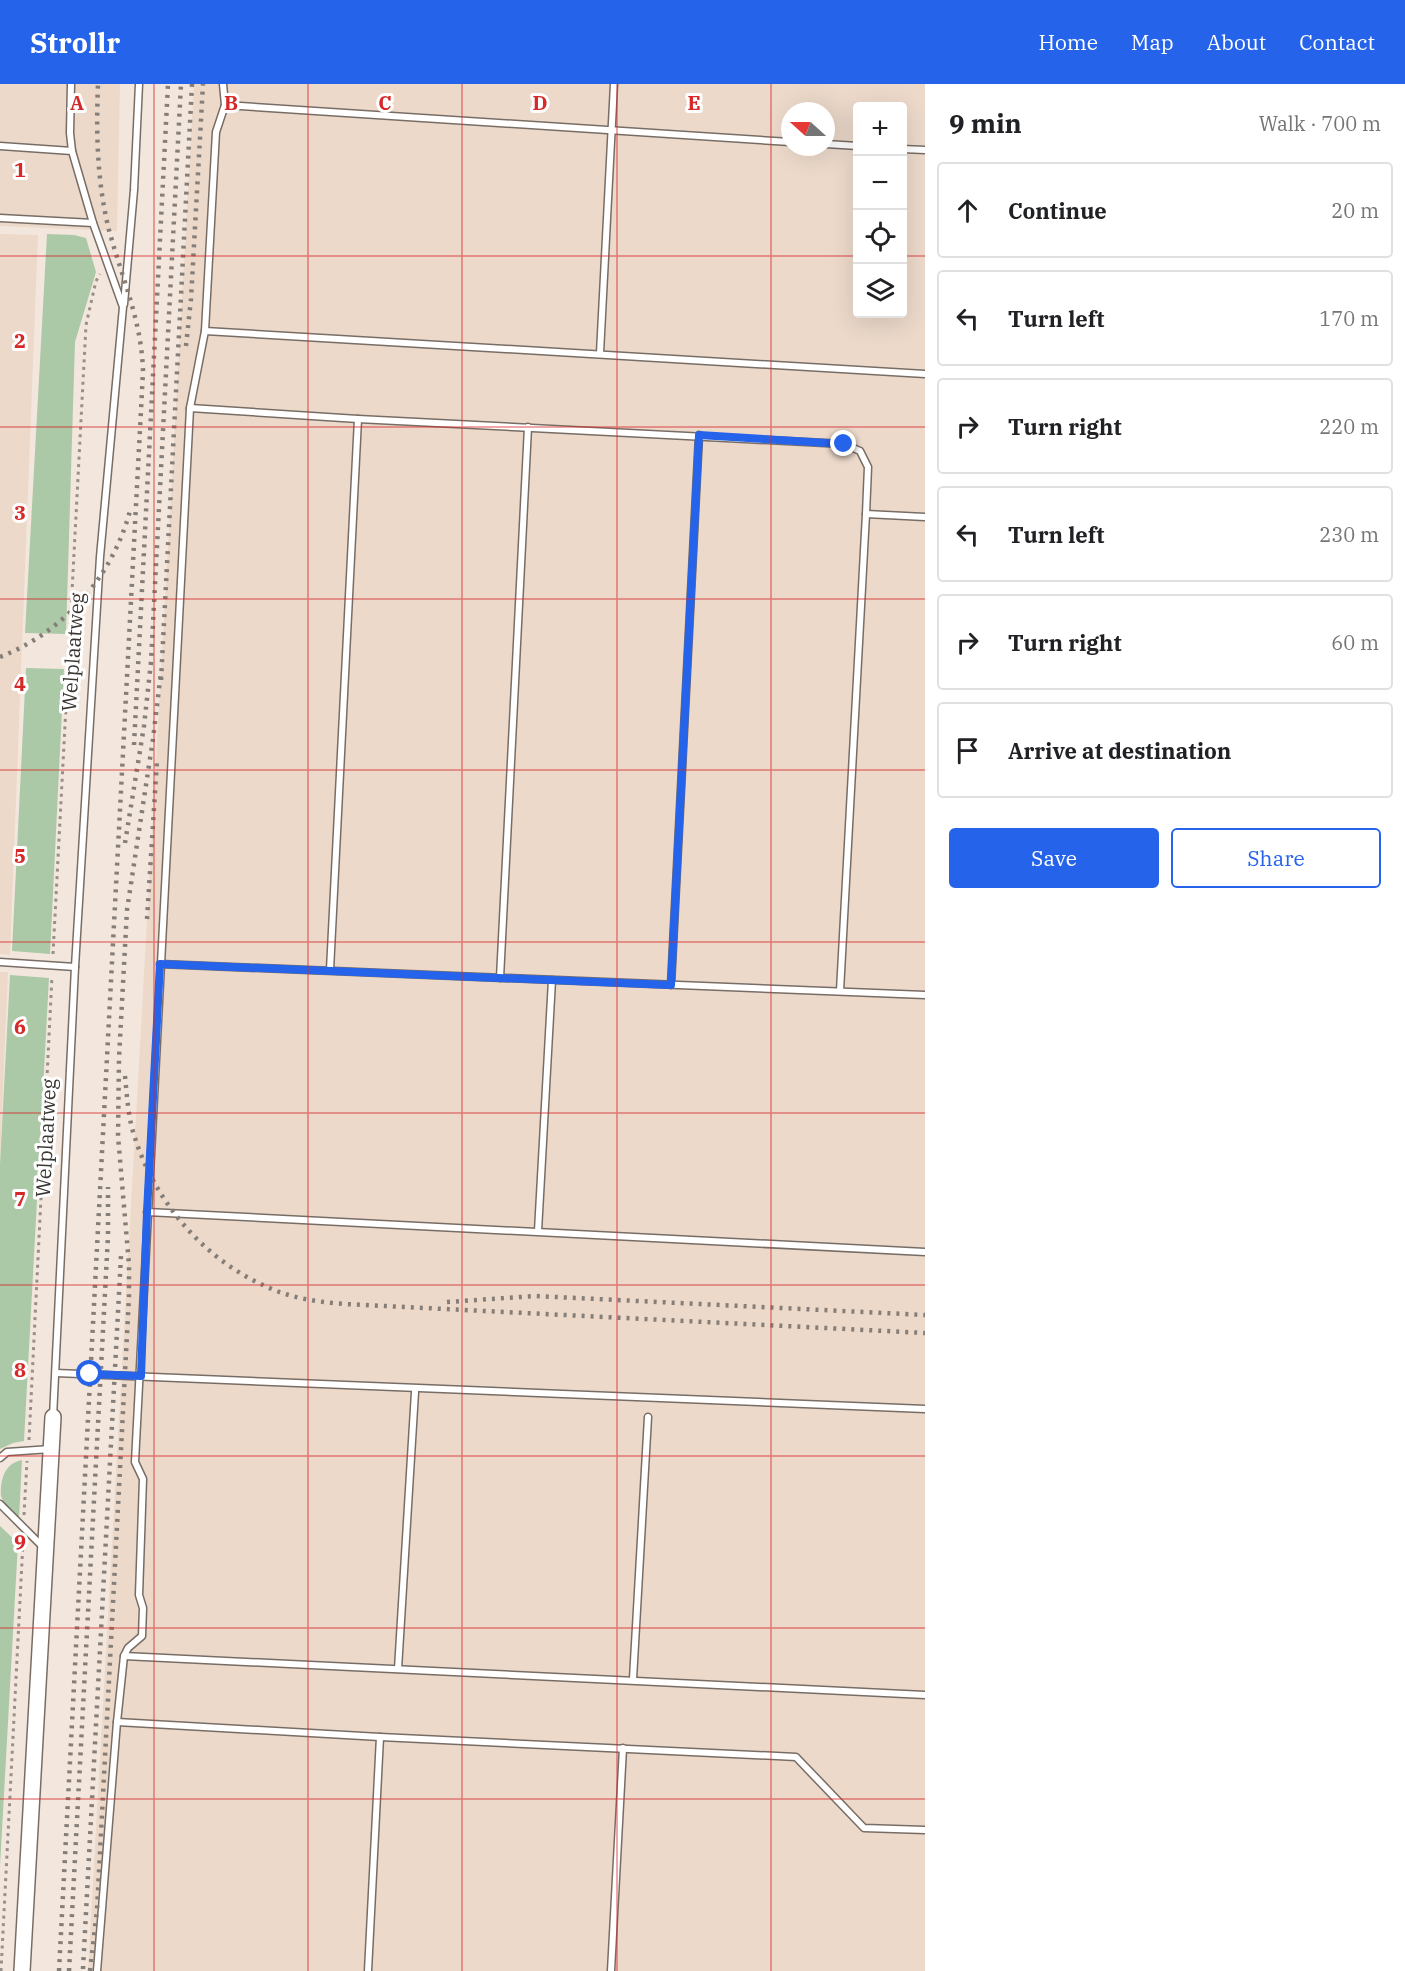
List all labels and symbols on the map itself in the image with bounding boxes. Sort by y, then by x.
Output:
text: A [70,89,84,116]
text: B [224,89,238,116]
text: C [378,89,392,116]
text: D [532,89,548,116]
text: E [687,89,701,116]
north arrow [781,102,835,156]
text: 1 [14,156,26,183]
text: 2 [14,327,26,354]
route end [830,430,856,456]
text: 3 [14,499,26,526]
street label: Welplaatweg [55,591,90,712]
text: 4 [14,670,26,697]
text: 5 [14,842,26,869]
text: 6 [14,1013,26,1040]
street label: Welplaatweg [29,1078,62,1198]
text: 7 [14,1185,26,1212]
text: 8 [14,1356,26,1383]
route start [76,1360,102,1386]
text: 9 [14,1528,26,1555]

